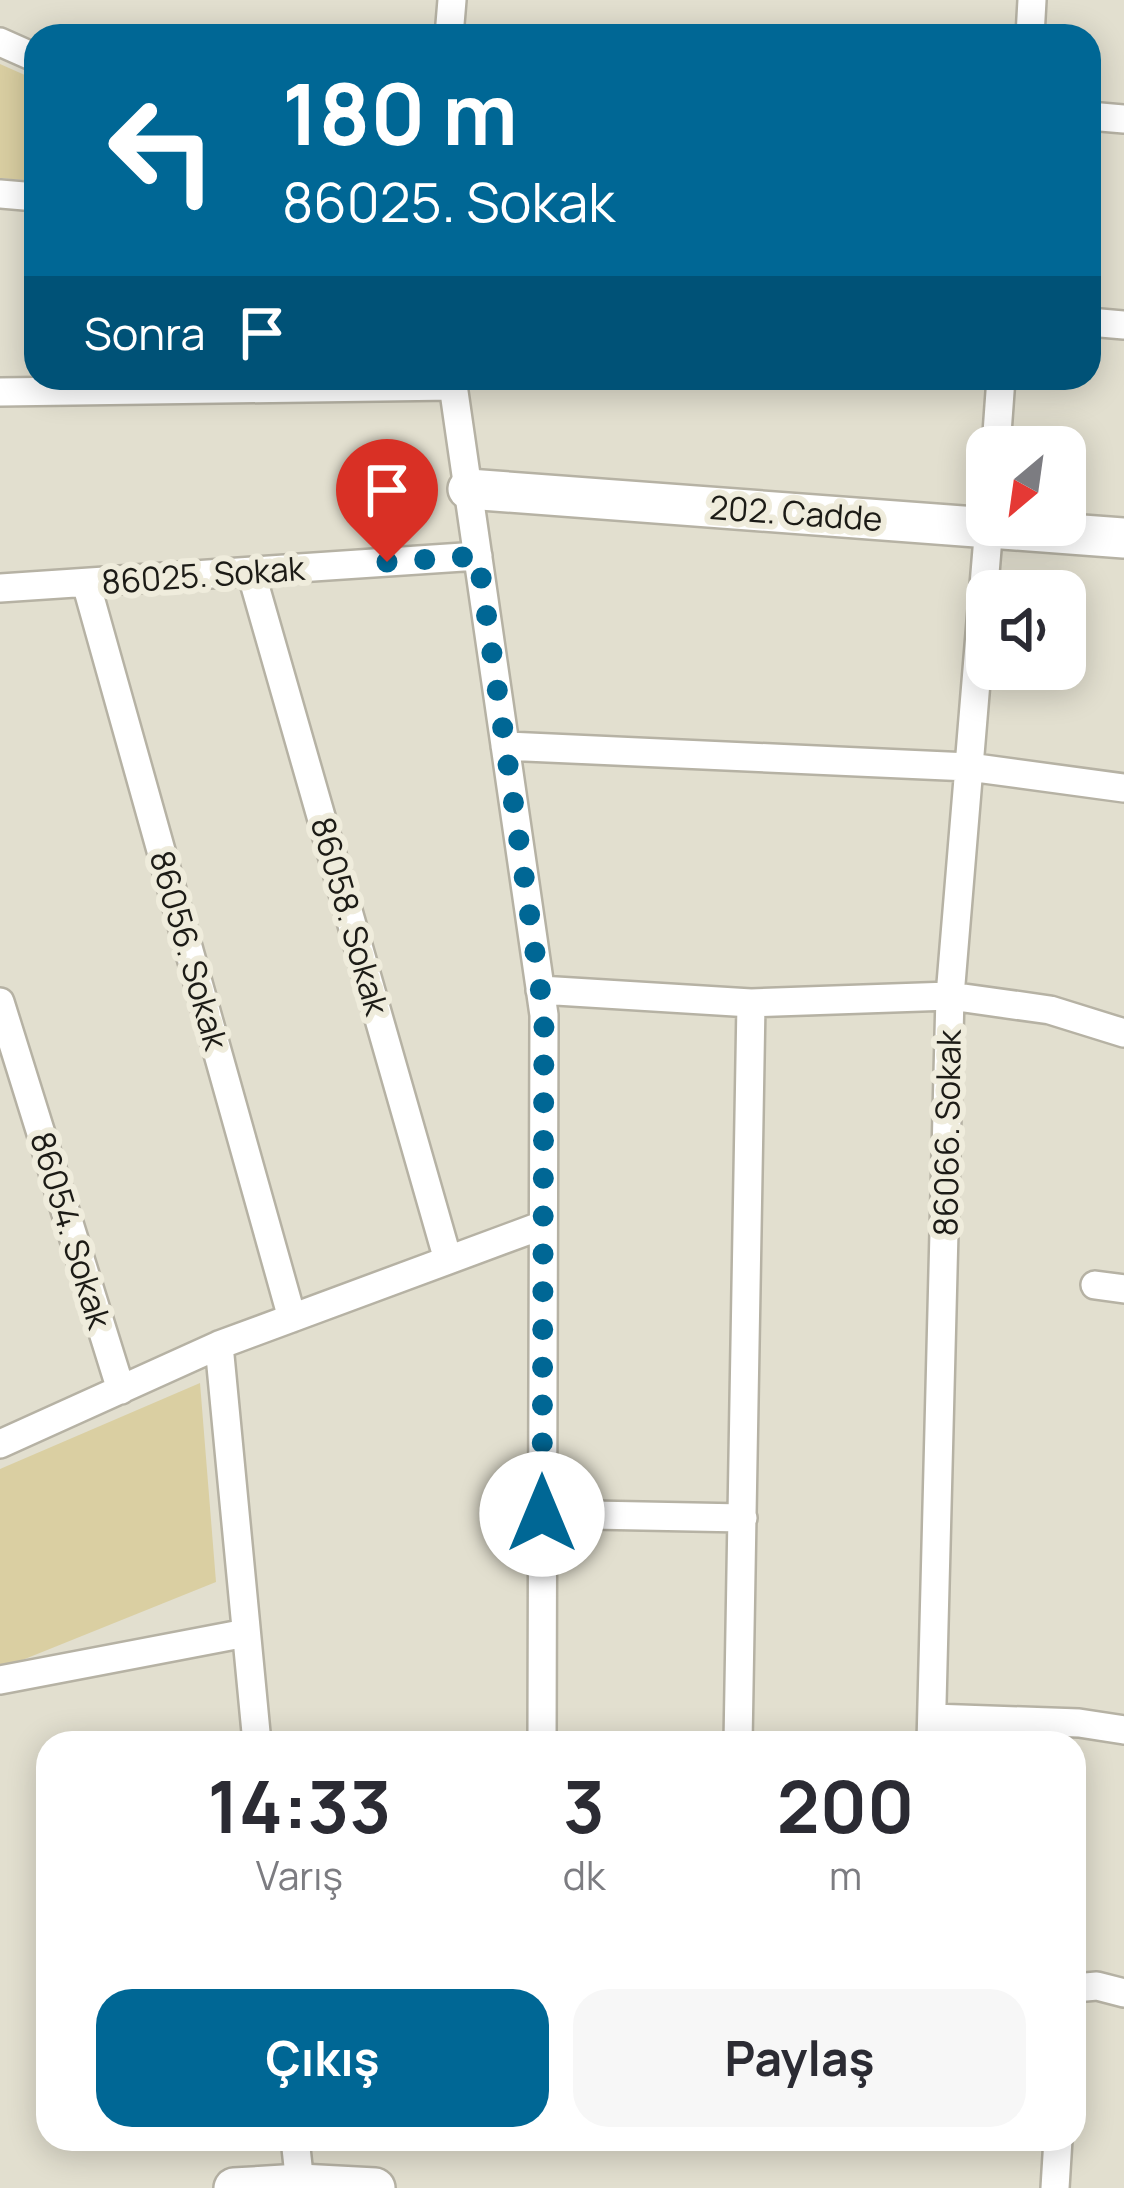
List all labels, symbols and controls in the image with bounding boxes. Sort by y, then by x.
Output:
text: 180 m [282,55,518,170]
icon: left [84,72,240,228]
text: 86025. Sokak [282,164,615,238]
icon: arrive [229,300,295,366]
text: Sonra [84,302,205,364]
north arrow [966,426,1086,546]
map controls [966,426,1086,690]
pin [336,439,438,562]
icon: arrive [354,457,420,523]
street label: 202. Cadde [708,484,884,541]
street label: 86025. Sokak [100,545,308,604]
button: sound [966,570,1086,690]
street label: 86058. Sokak [301,812,401,1022]
street label: 86056. Sokak [140,845,240,1056]
street label: 86066. Sokak [922,1028,971,1237]
street label: 86054. Sokak [20,1126,123,1335]
position arrow [479,1451,605,1577]
text: 14:33 [208,1756,391,1855]
text: 3 [563,1756,605,1855]
text: 200 [777,1756,914,1855]
text: Varış [256,1848,343,1902]
text: dk [563,1848,605,1902]
text: m [829,1848,862,1902]
button: Çıkış [96,1989,549,2127]
button: Paylaş [573,1989,1026,2127]

